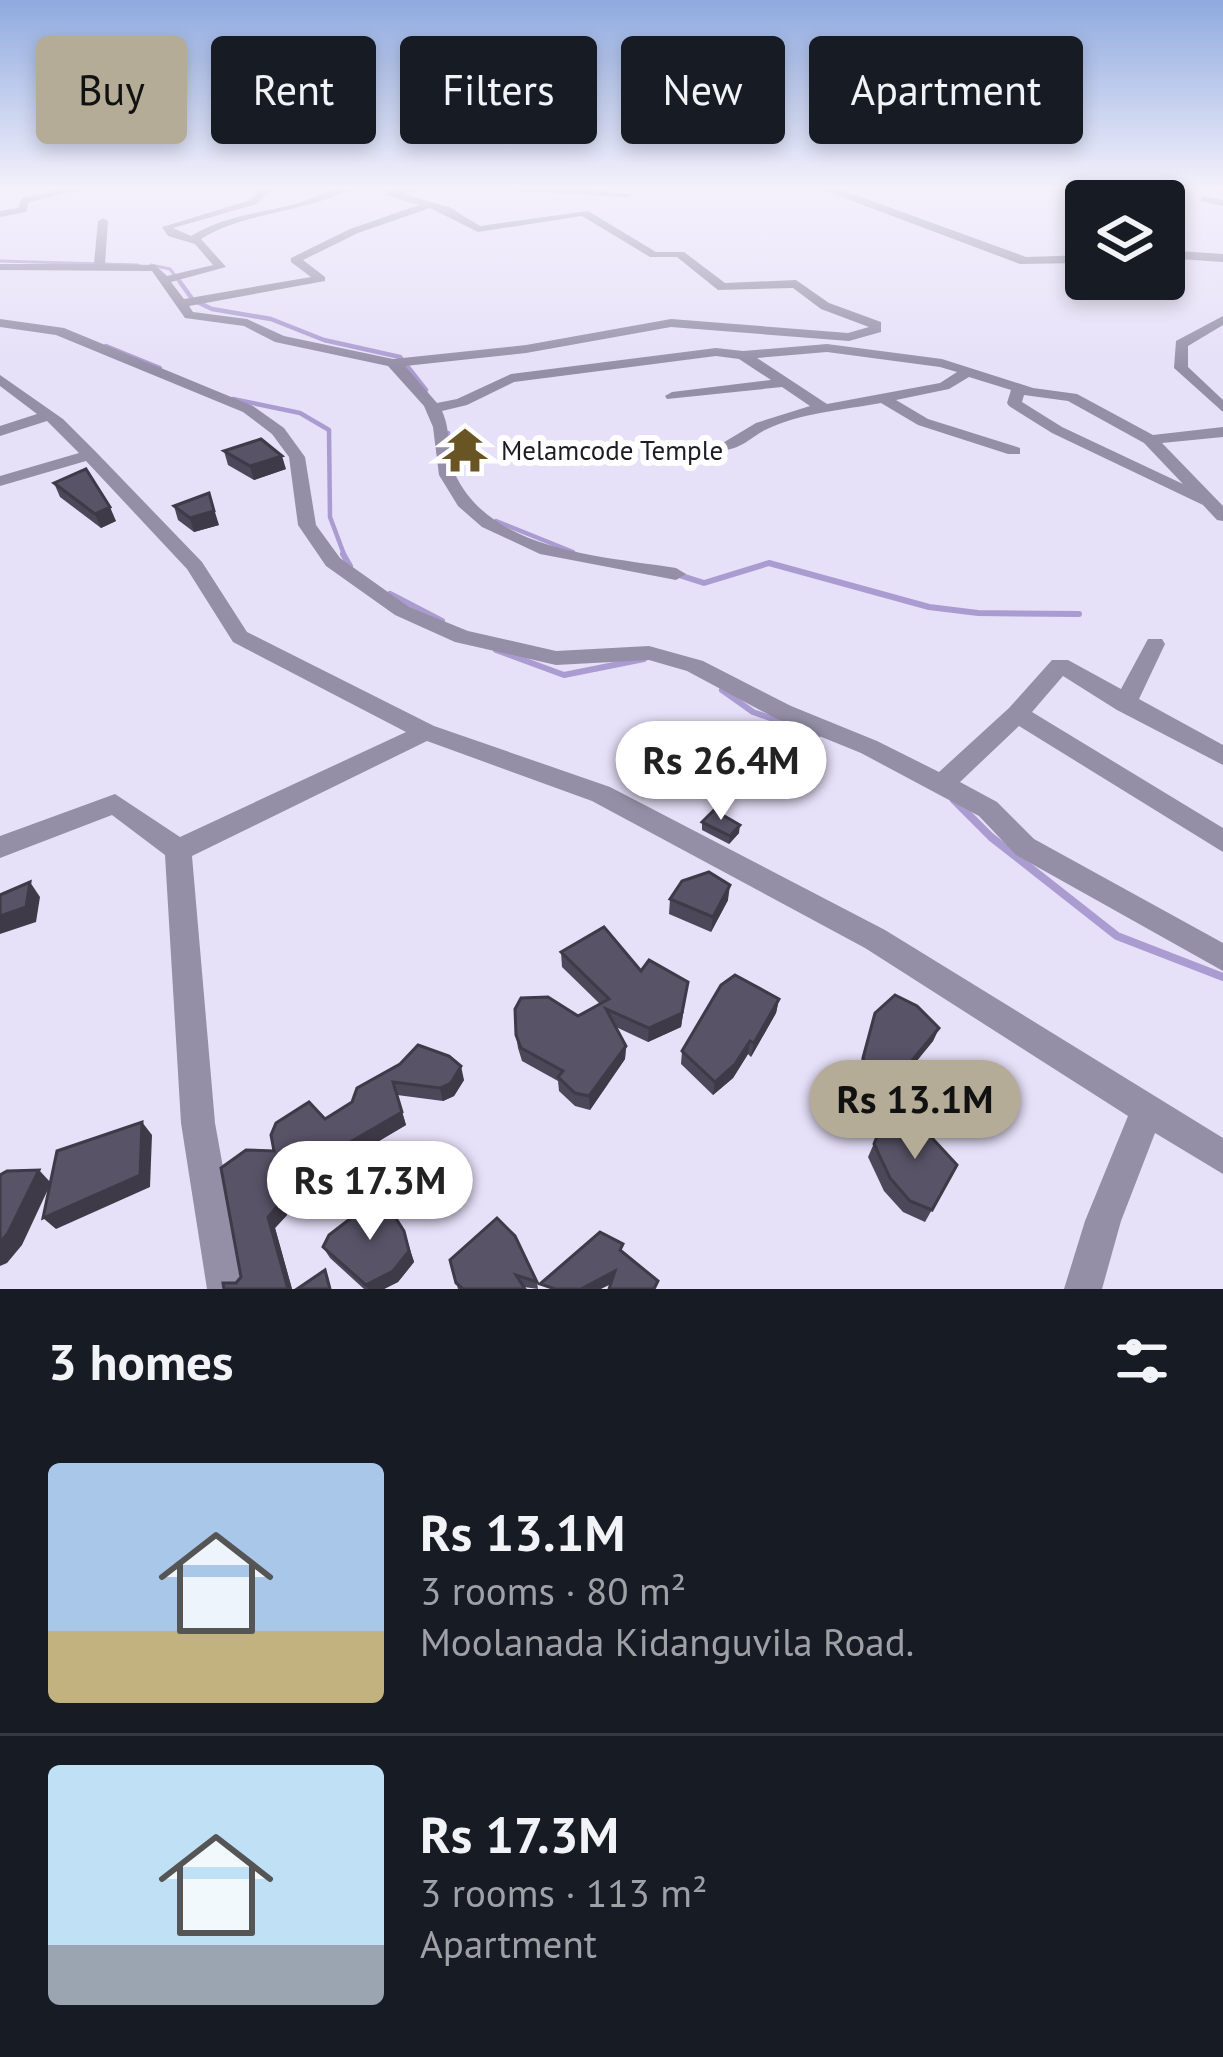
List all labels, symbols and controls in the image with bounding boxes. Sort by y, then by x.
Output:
chip: Buy [36,36,187,144]
chip: Rent [211,36,376,144]
chip: Filters [400,36,597,144]
chip: New [621,36,785,144]
chip: Apartment [809,36,1083,144]
map controls [1065,180,1185,300]
button: layers [1065,180,1185,300]
temple icon: Melamcode Temple [440,425,490,475]
place label: Melamcode Temple [501,433,723,467]
pin: Rs 26.4M [597,721,845,823]
text: Rs 26.4M [643,734,799,785]
pin: Rs 13.1M [791,1060,1039,1162]
text: Rs 13.1M [837,1073,993,1124]
pin: Rs 17.3M [246,1141,494,1243]
text: Rs 17.3M [294,1154,446,1205]
text: 3 homes [48,1328,234,1394]
icon: filters [1109,1328,1175,1394]
text: Rs 13.1M [420,1499,625,1565]
icon: home [144,1511,288,1655]
text: 3 rooms · 80 m² [420,1565,686,1616]
text: Moolanada Kidanguvila Road. [420,1616,914,1667]
text: Rs 17.3M [420,1801,619,1867]
icon: home [144,1813,288,1957]
text: 3 rooms · 113 m² [420,1867,707,1918]
text: Apartment [420,1918,597,1969]

